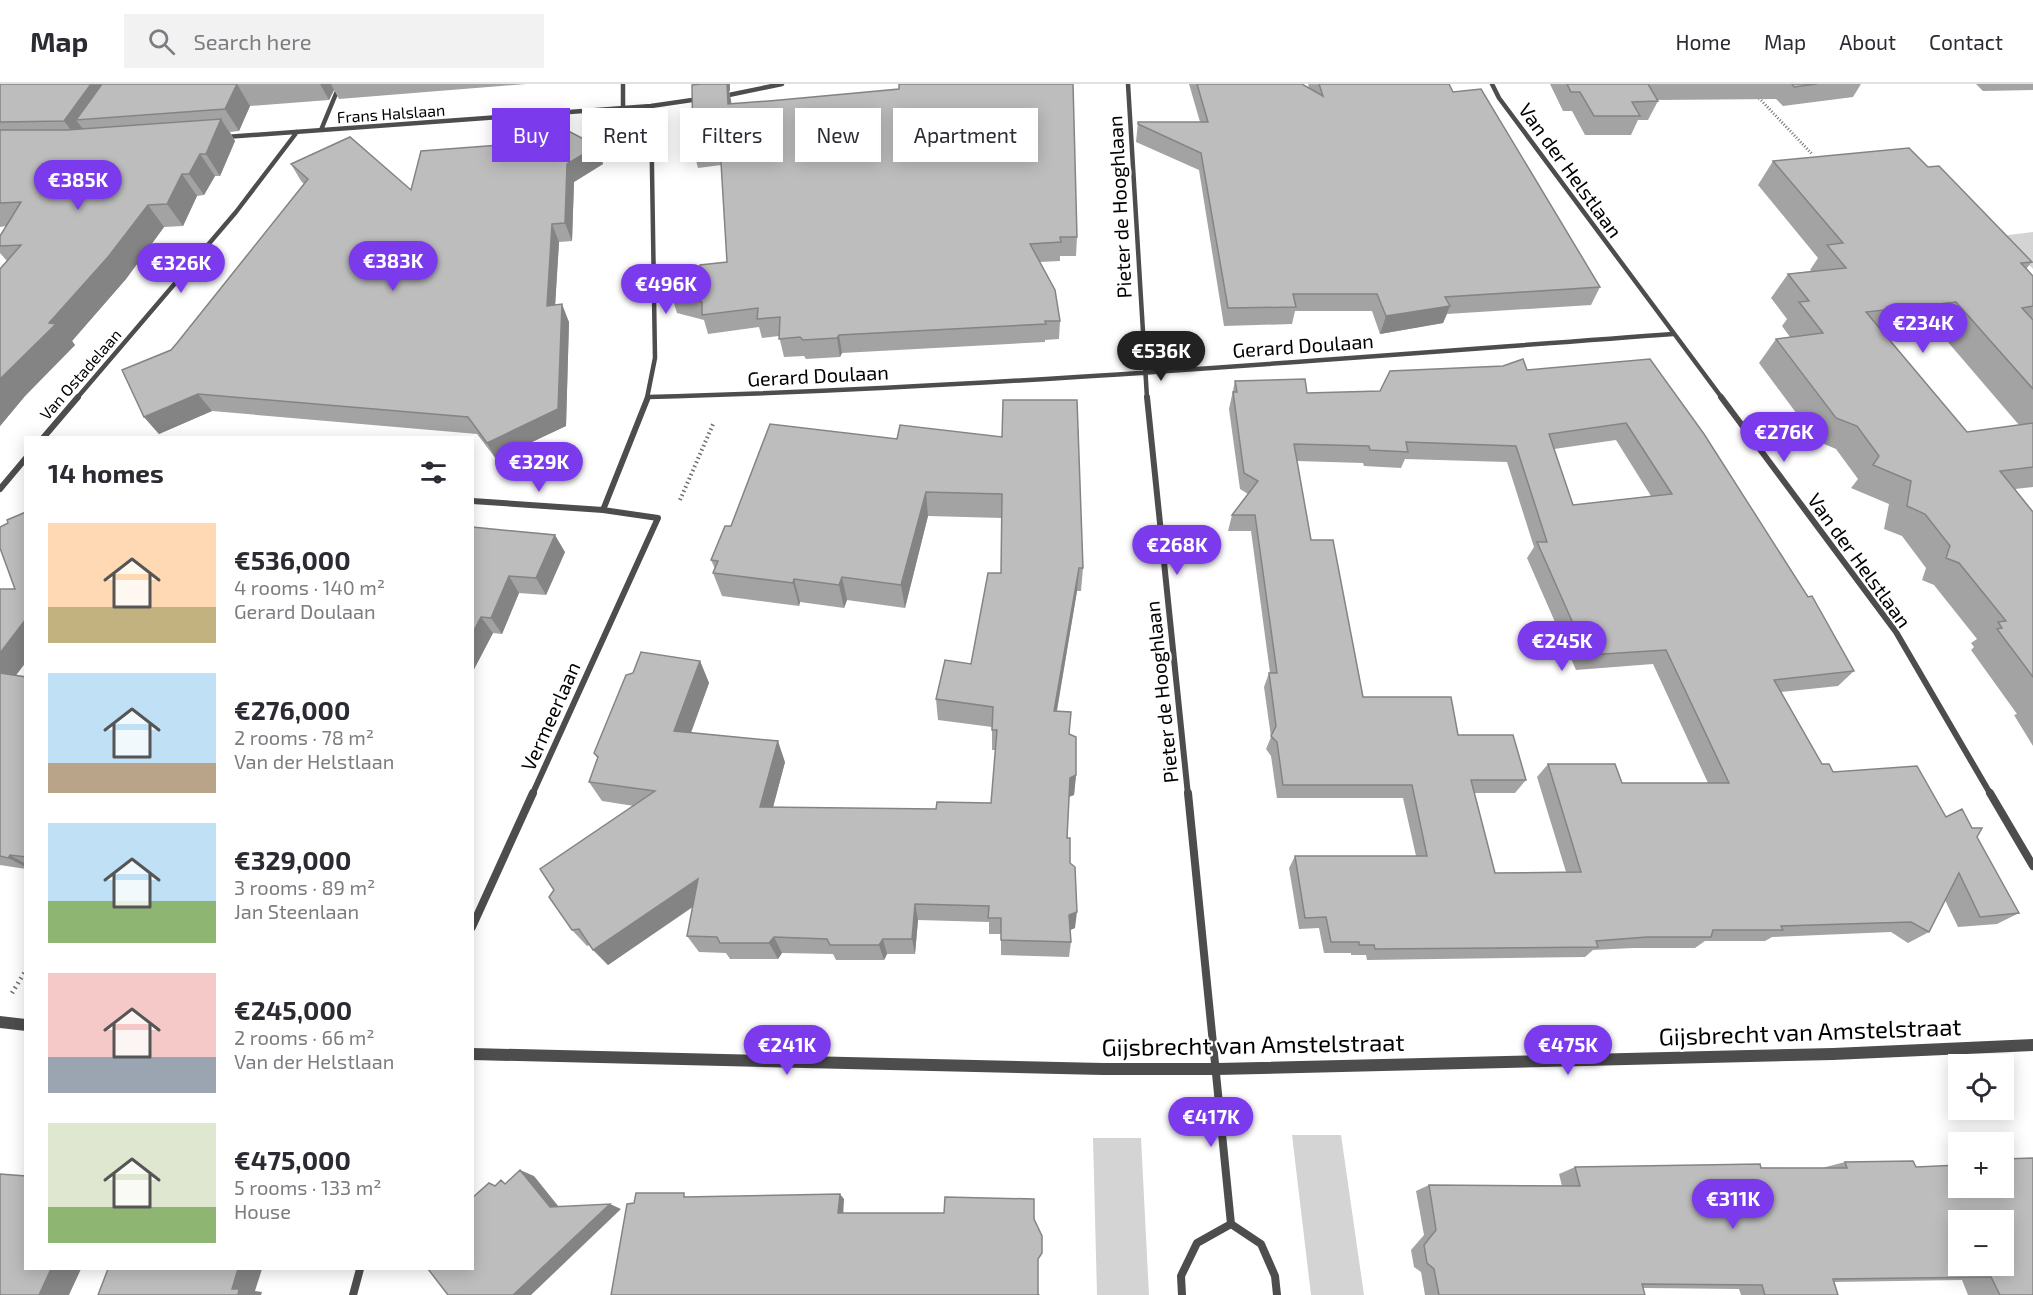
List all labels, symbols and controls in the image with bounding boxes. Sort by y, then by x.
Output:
search box [124,14,544,68]
text: Map [30,24,88,58]
icon: search [145,25,178,58]
text: Search here [193,28,312,54]
text: Home [1675,29,1731,54]
text: Map [1764,29,1806,54]
text: About [1839,29,1896,54]
text: Contact [1929,29,2003,54]
street label: Van der Helstlaan [1514,98,1628,242]
street label: Frans Halslaan [336,100,446,126]
chip: Buy [492,108,570,162]
chip: Rent [582,108,668,162]
chip: Filters [680,108,783,162]
chip: New [795,108,881,162]
chip: Apartment [893,108,1038,162]
street label: Pieter de Hooghlaan [1102,115,1136,299]
pin: €385K [36,160,120,211]
text: €385K [48,167,108,191]
pin: €383K [351,241,435,292]
pin: €326K [139,243,223,294]
text: €383K [363,248,423,272]
text: €326K [151,250,211,274]
pin: €496K [624,264,708,315]
text: €496K [635,271,697,295]
pin: €234K [1881,303,1965,354]
text: €234K [1892,310,1954,334]
street label: Van Ostadelaan [35,325,125,423]
street label: Gerard Doulaan [1232,328,1374,362]
pin: €536K [1119,331,1203,382]
text: €536K [1131,338,1191,362]
street label: Gerard Doulaan [747,359,889,391]
pin: €276K [1742,412,1826,463]
text: €276K [1754,419,1814,443]
pin: €329K [497,442,581,493]
text: €329K [509,449,569,473]
icon: filters [417,456,450,489]
text: 14 homes [48,457,164,488]
street label: Van der Helstlaan [1803,488,1917,632]
pin: €268K [1135,525,1219,576]
text: €268K [1146,532,1208,556]
text: €536,000 [234,544,351,575]
icon: home [96,547,168,619]
text: 4 rooms · 140 m² [234,575,385,599]
text: Gerard Doulaan [234,599,376,623]
street label: Pieter de Hooghlaan [1140,600,1182,784]
pin: €245K [1520,621,1604,672]
text: €245K [1532,628,1592,652]
street label: Vermeerlaan [515,658,585,774]
text: €276,000 [234,694,350,725]
icon: home [96,697,168,769]
text: 2 rooms · 78 m² [234,725,374,749]
text: Van der Helstlaan [234,749,394,773]
text: €329,000 [234,844,351,875]
icon: home [96,847,168,919]
text: 3 rooms · 89 m² [234,875,375,899]
text: Jan Steenlaan [234,899,359,923]
text: €245,000 [234,994,352,1025]
icon: home [96,997,168,1069]
street label: Gijsbrecht van Amstelstraat [1658,1011,1962,1051]
text: 2 rooms · 66 m² [234,1025,375,1049]
pin: €241K [745,1025,829,1076]
pin: €475K [1526,1025,1610,1076]
street label: Gijsbrecht van Amstelstraat [1101,1027,1405,1061]
text: €241K [758,1032,816,1056]
text: €475K [1538,1032,1598,1056]
text: Van der Helstlaan [234,1049,394,1073]
map controls [1948,1054,2014,1276]
button: locate [1948,1054,2014,1120]
pin: €417K [1169,1097,1253,1148]
text: €417K [1182,1104,1240,1128]
button: + [1948,1132,2014,1198]
text: €475,000 [234,1144,351,1175]
icon: home [96,1147,168,1219]
text: 5 rooms · 133 m² [234,1175,381,1199]
pin: €311K [1691,1179,1775,1230]
text: €311K [1706,1186,1760,1210]
text: House [234,1199,291,1223]
button: − [1948,1210,2014,1276]

